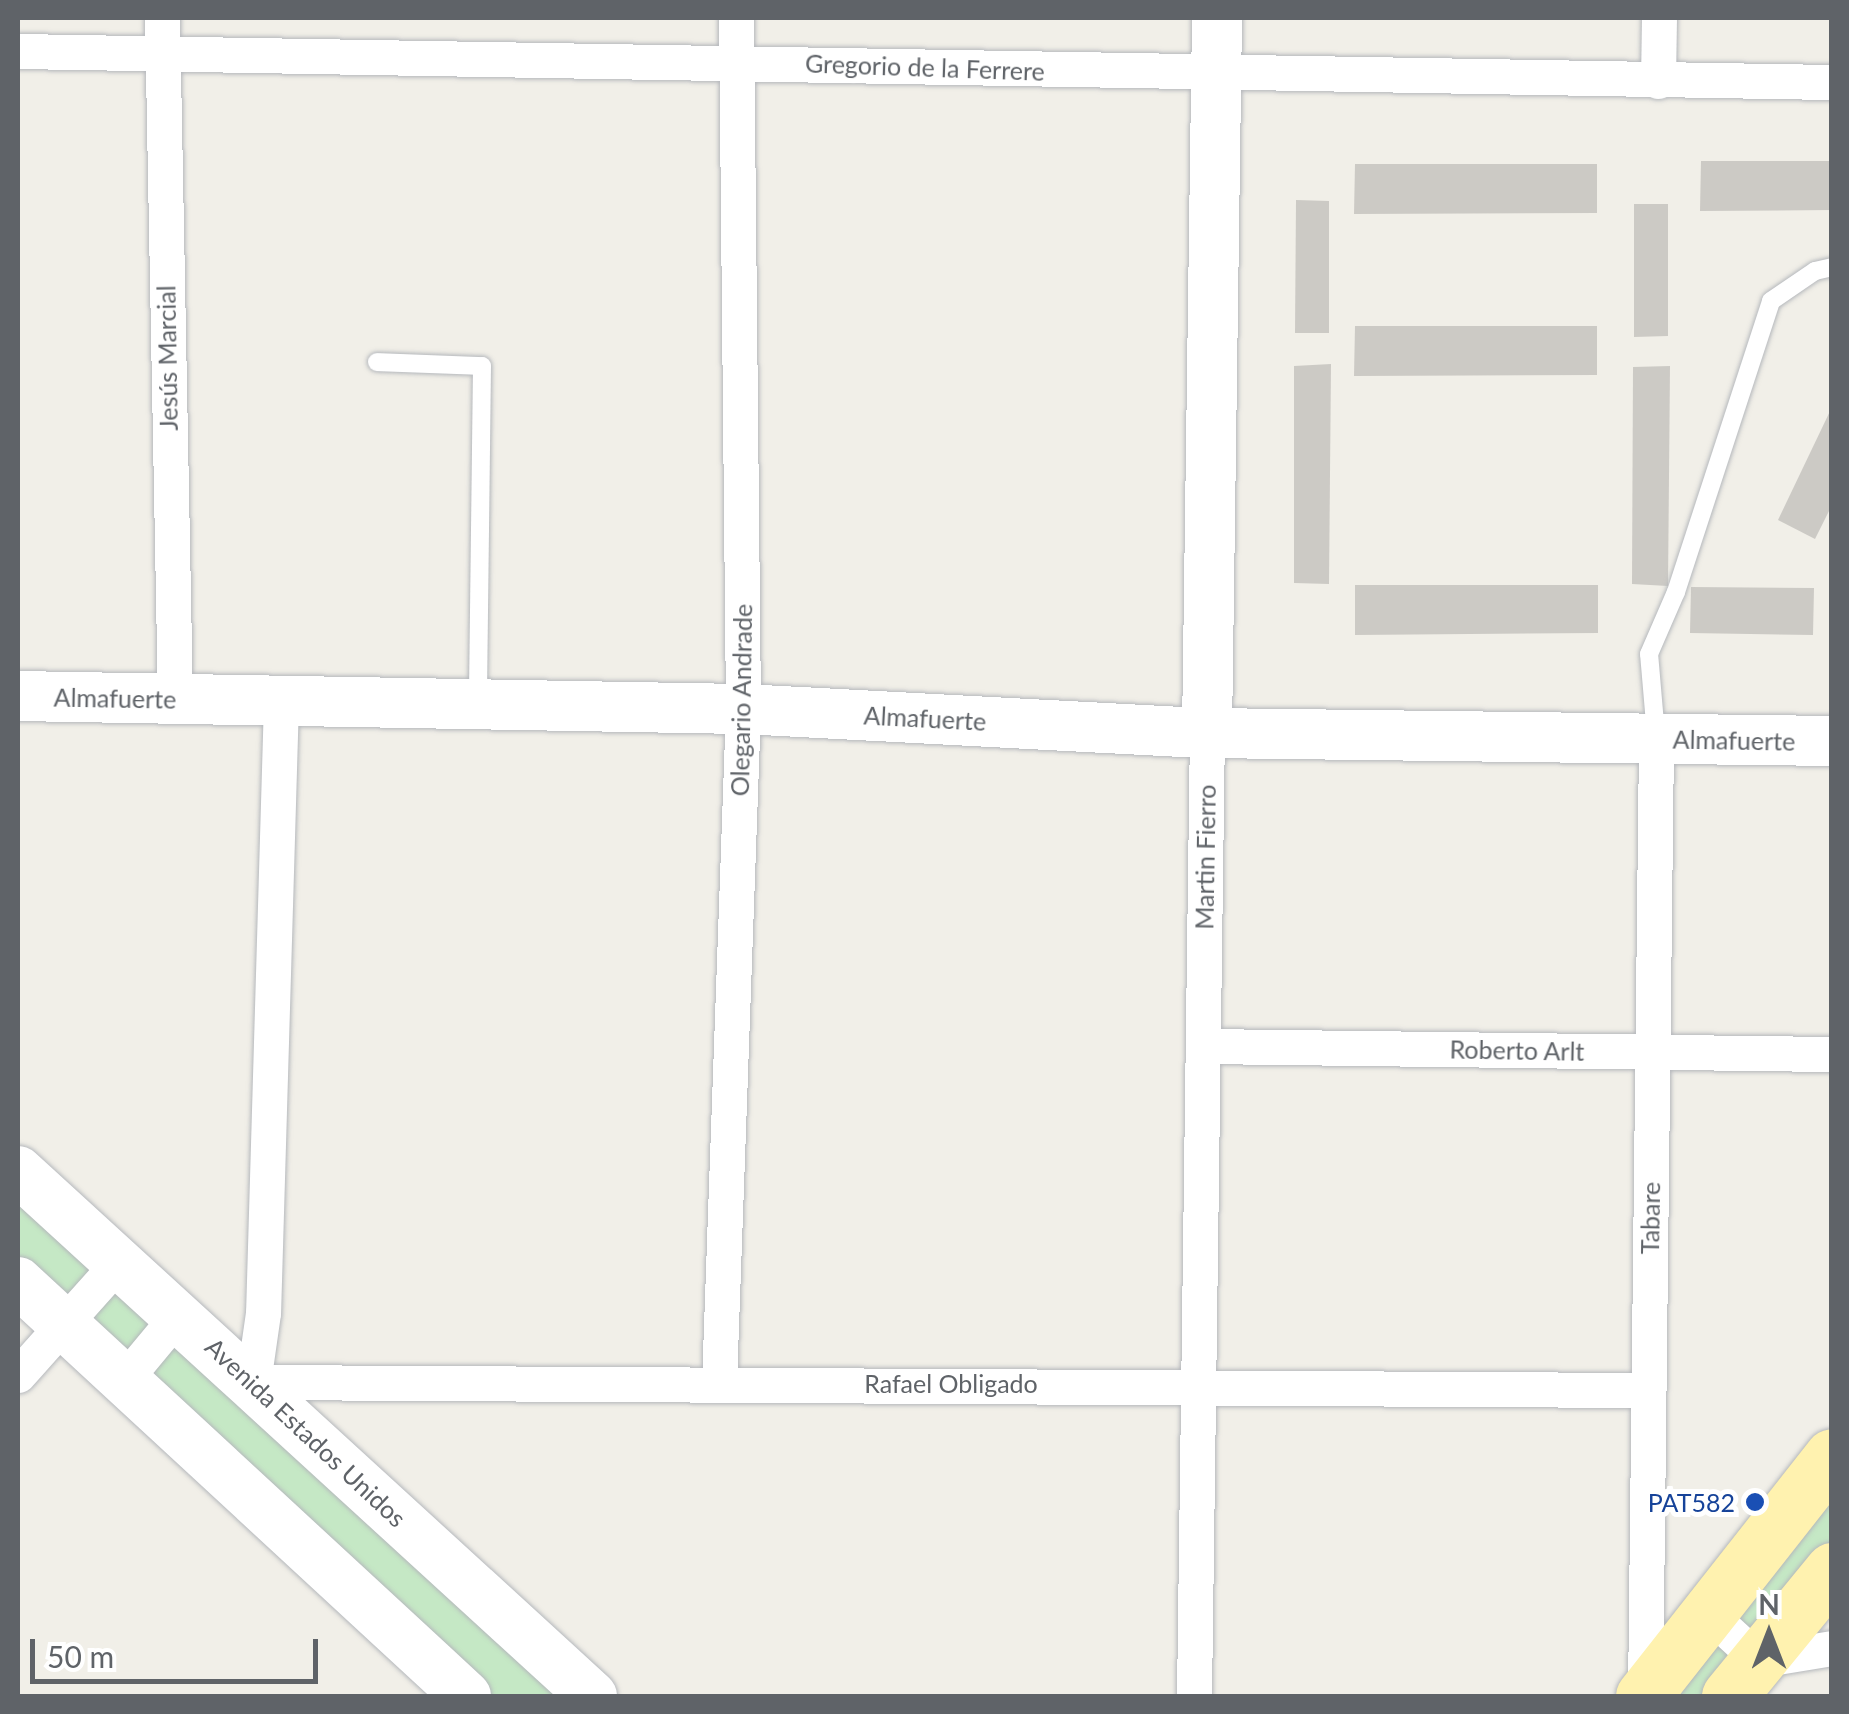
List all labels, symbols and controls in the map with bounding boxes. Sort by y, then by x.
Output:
street label: Gregorio de la Ferrere [805,48,1045,86]
street label: Jesús Marcial [151,285,183,431]
street label: Olegario Andrade [724,603,758,797]
street label: Almafuerte [53,682,177,714]
street label: Almafuerte [863,700,987,736]
street label: Almafuerte [1672,724,1796,756]
street label: Martin Fierro [1189,784,1221,930]
street label: Roberto Arlt [1449,1034,1585,1066]
street label: Tabare [1634,1181,1666,1255]
street label: Avenida Estados Unidos [200,1331,412,1533]
street label: Rafael Obligado [864,1368,1038,1398]
place label: PAT582 [1648,1487,1735,1517]
marker: PAT582 [1744,1491,1766,1513]
north arrow [1719,1584,1819,1684]
text: N [1758,1587,1780,1621]
scale bar [35,1619,322,1681]
text: 50 m [47,1638,114,1674]

